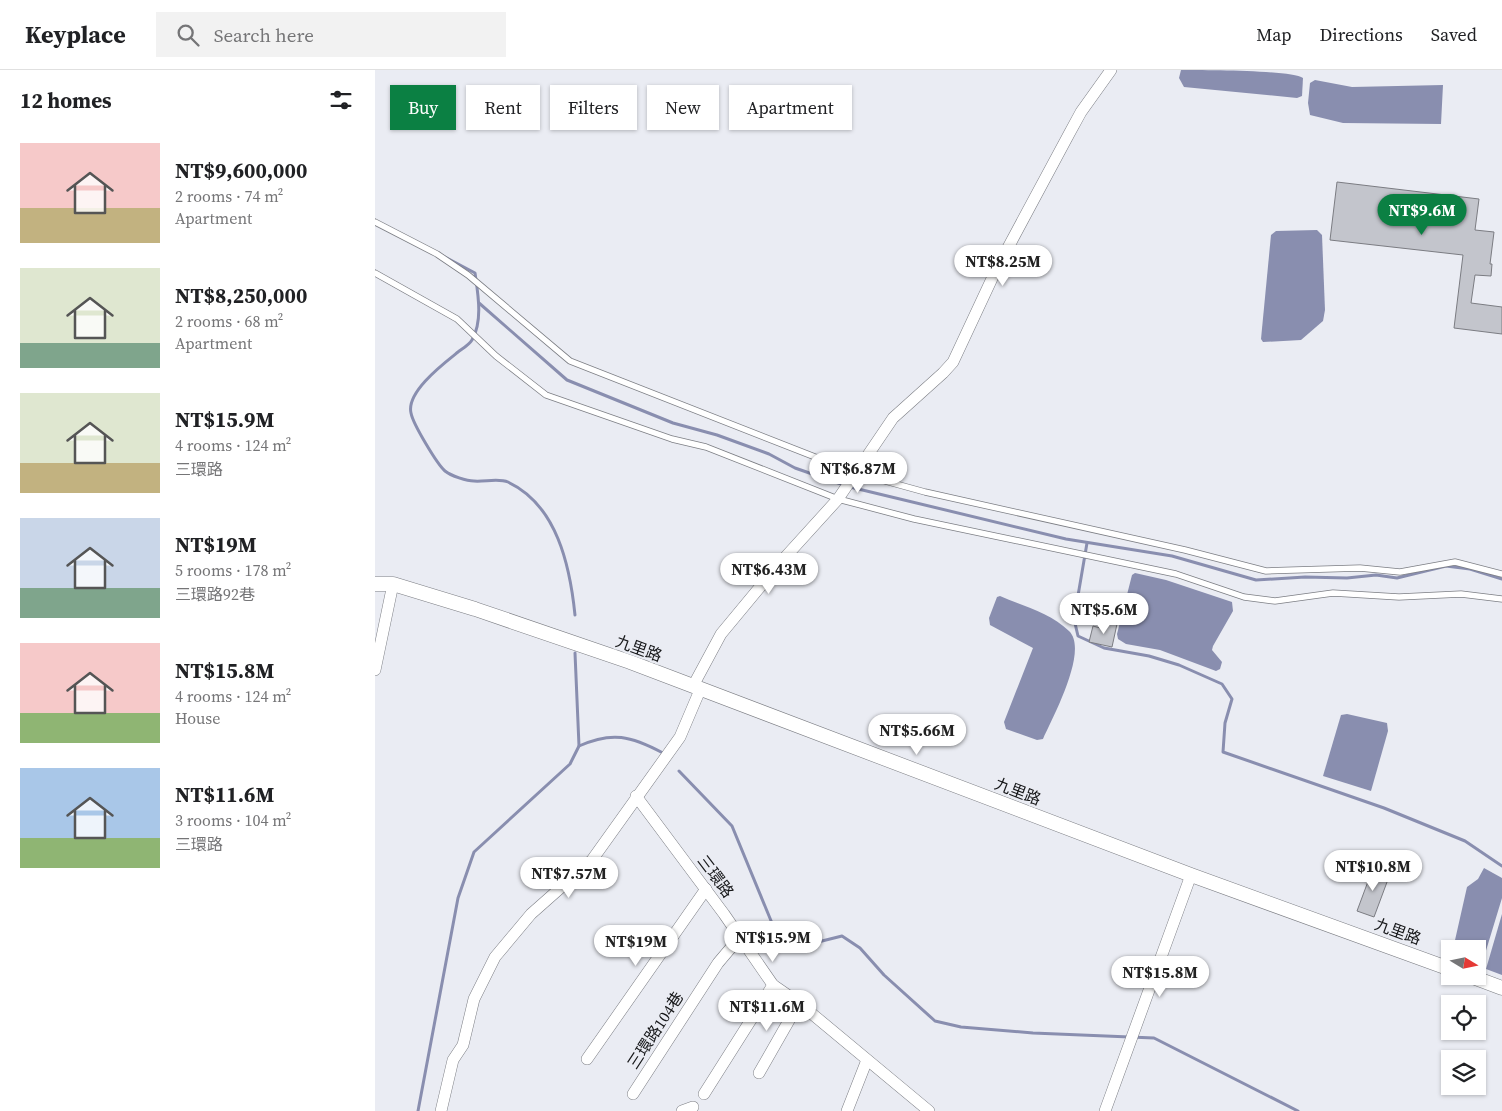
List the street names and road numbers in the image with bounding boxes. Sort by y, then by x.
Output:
street label: 九里路 [613,629,665,667]
street label: 九里路 [992,772,1044,810]
street label: 三環路 [693,850,739,902]
street label: 九里路 [1372,912,1424,950]
street label: 三環路104巷 [622,987,688,1073]

